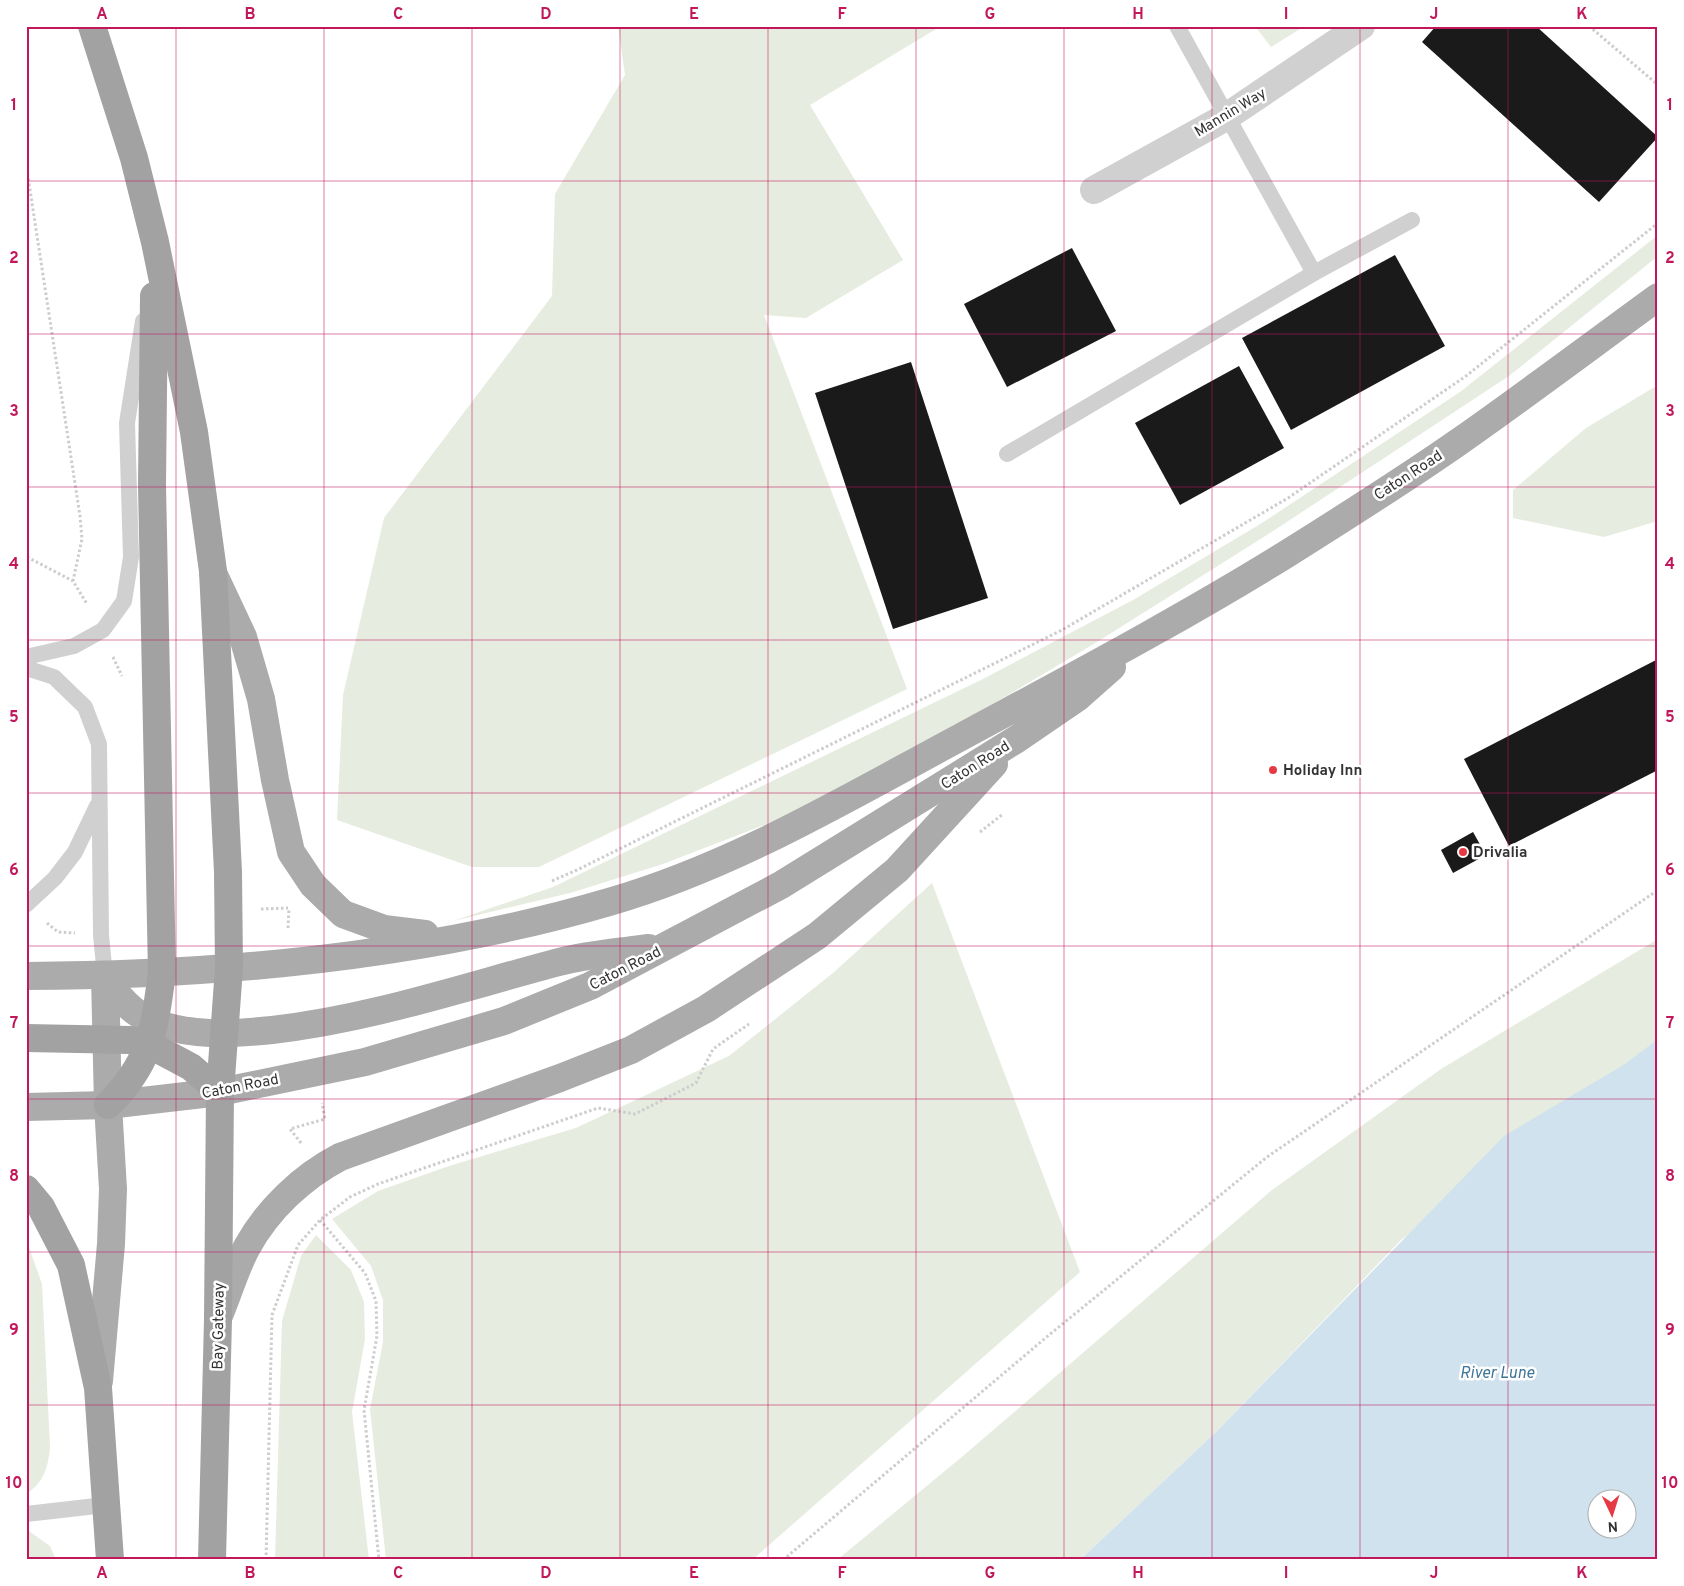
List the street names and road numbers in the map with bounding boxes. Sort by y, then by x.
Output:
street label: Mannin Way [1191,84,1270,142]
street label: Caton Road [1371,447,1447,505]
street label: Caton Road [938,738,1014,795]
street label: Caton Road [587,943,665,995]
street label: Caton Road [200,1071,280,1104]
street label: Bay Gateway [209,1282,230,1370]

